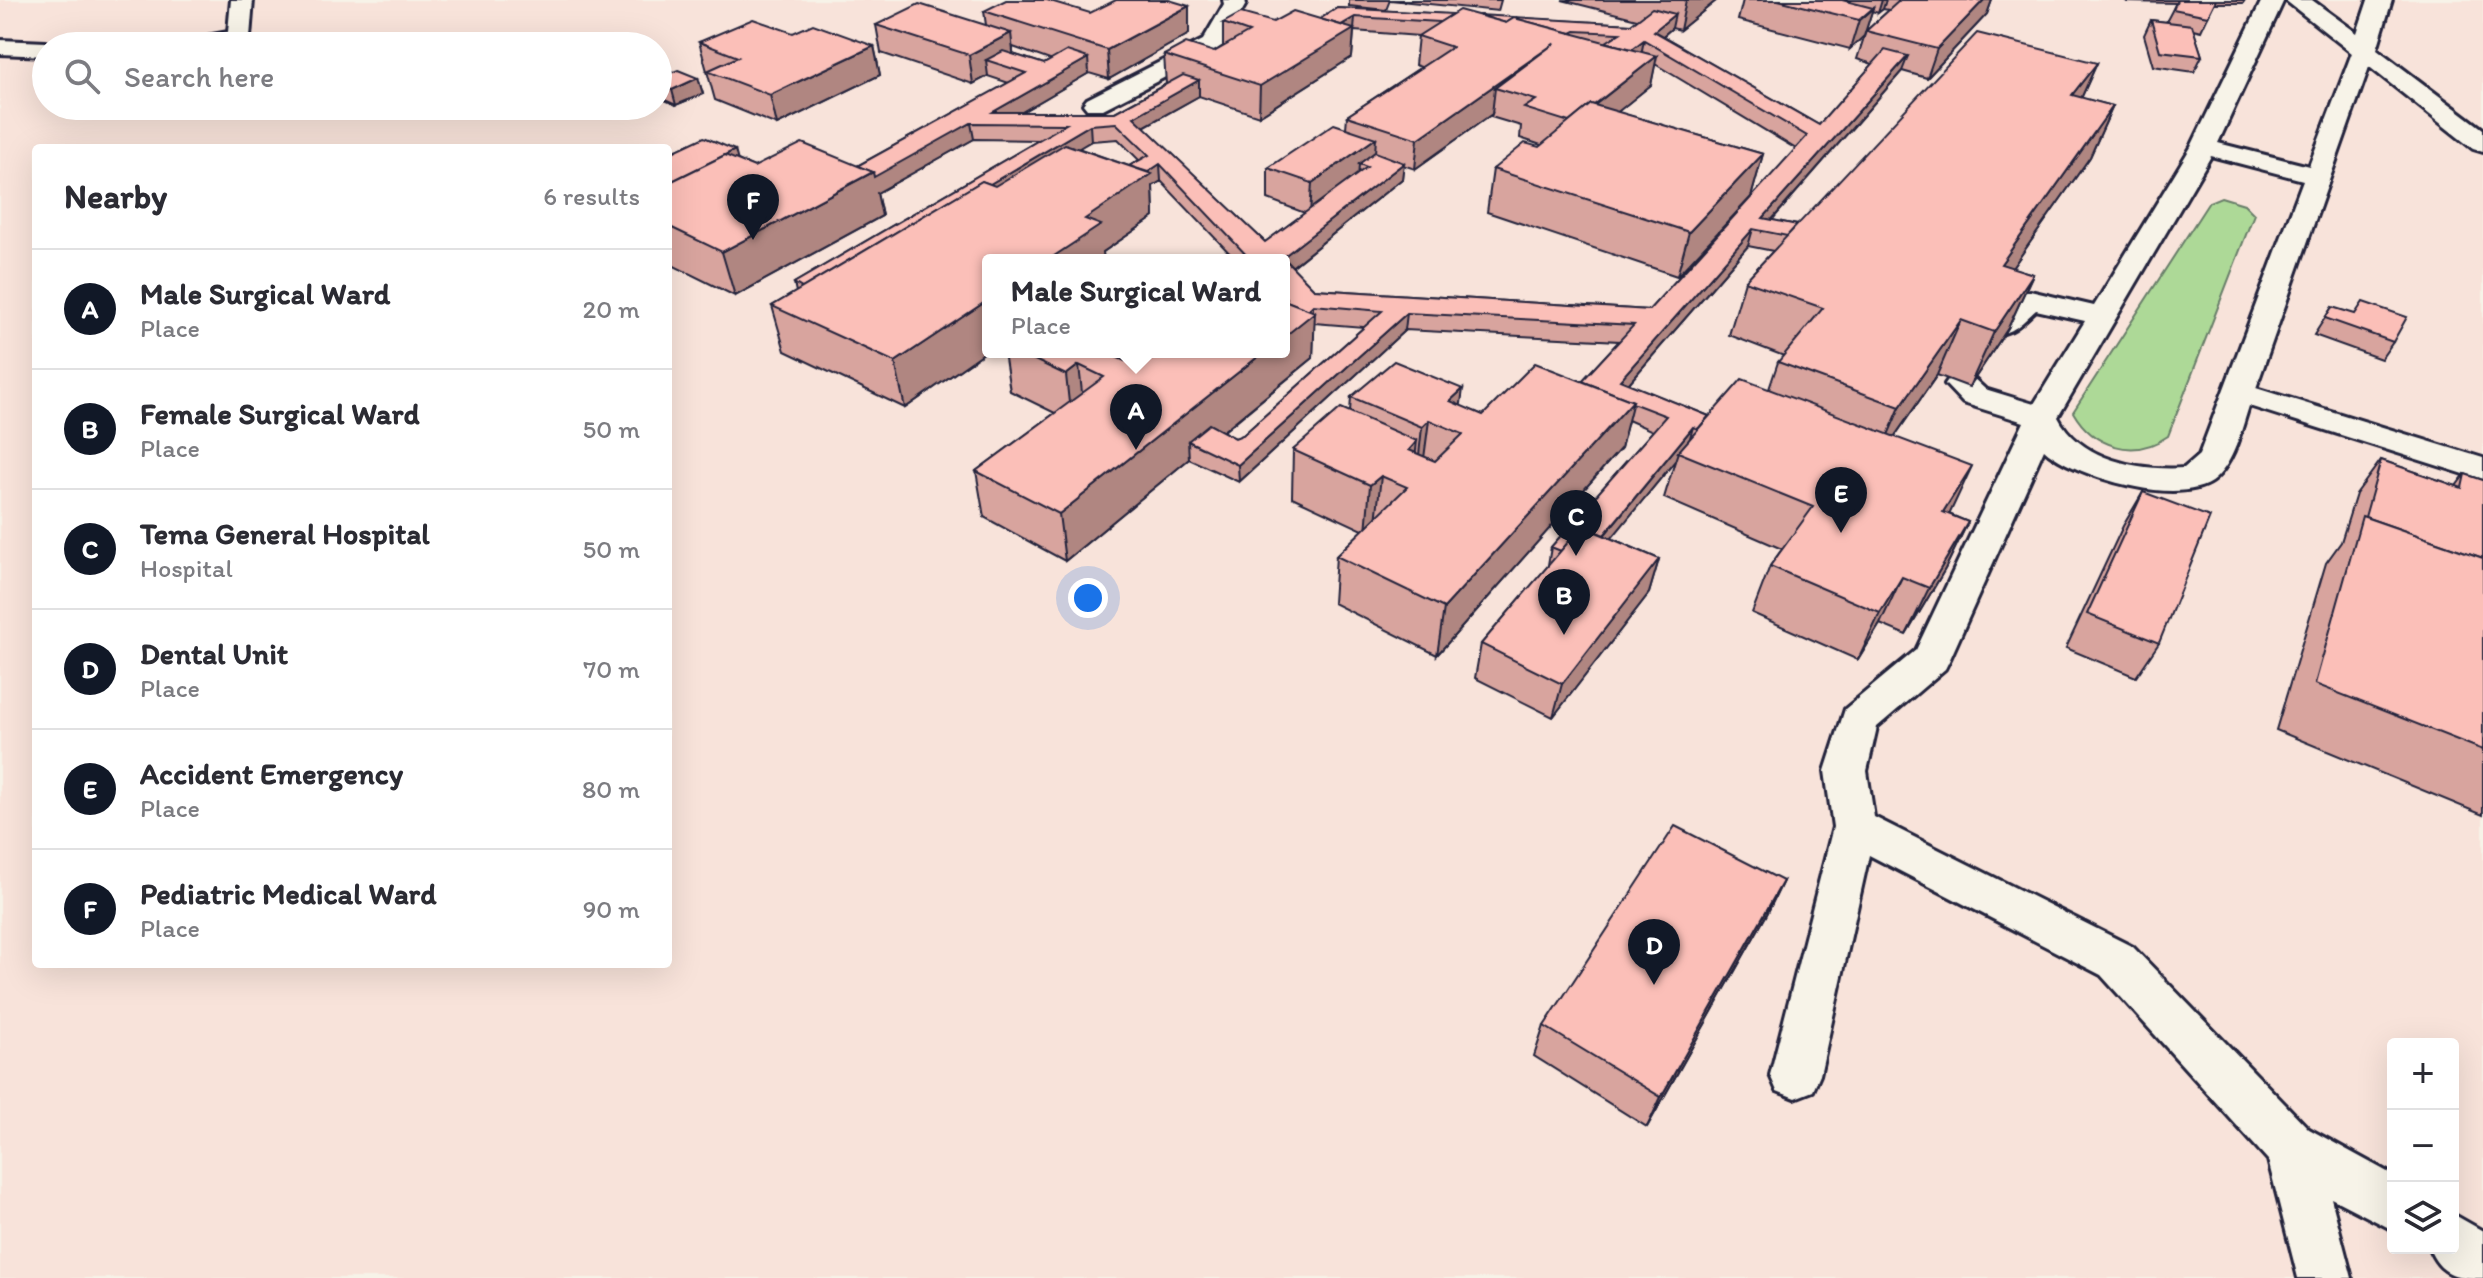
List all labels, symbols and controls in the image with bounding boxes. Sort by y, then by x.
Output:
search box [32,32,672,120]
icon: search [60,54,104,98]
text: Search here [124,58,274,95]
pin: F [727,174,779,240]
text: Nearby [64,176,167,217]
text: 6 results [543,180,640,212]
popup [982,254,1290,358]
text: Male Surgical Ward [1011,272,1261,309]
text: Male Surgical Ward [140,275,390,312]
text: A [82,293,98,325]
text: 20 m [583,293,640,325]
text: Place [1011,309,1071,341]
text: Place [140,312,200,344]
pin: A [1110,384,1162,450]
text: Female Surgical Ward [140,395,419,432]
text: B [82,413,98,445]
text: 50 m [583,413,640,445]
text: Place [140,432,200,464]
pin: E [1815,467,1867,533]
pin: C [1550,490,1602,556]
text: Tema General Hospital [140,515,430,552]
text: C [82,533,98,565]
text: 50 m [583,533,640,565]
text: Hospital [140,552,233,584]
pin: B [1538,569,1590,635]
your location [1068,578,1108,618]
text: Dental Unit [140,635,288,672]
text: D [81,653,99,685]
text: 70 m [583,653,640,685]
text: Place [140,672,200,704]
text: Accident Emergency [140,755,403,792]
text: E [83,773,97,805]
text: 80 m [582,773,640,805]
text: Place [140,792,200,824]
text: Pediatric Medical Ward [140,875,436,912]
text: F [83,893,97,925]
text: 90 m [583,893,640,925]
text: Place [140,912,200,944]
pin: D [1628,919,1680,985]
map controls [2387,1038,2459,1254]
button: + [2387,1038,2459,1110]
button: − [2387,1110,2459,1182]
button: layers [2387,1182,2459,1254]

